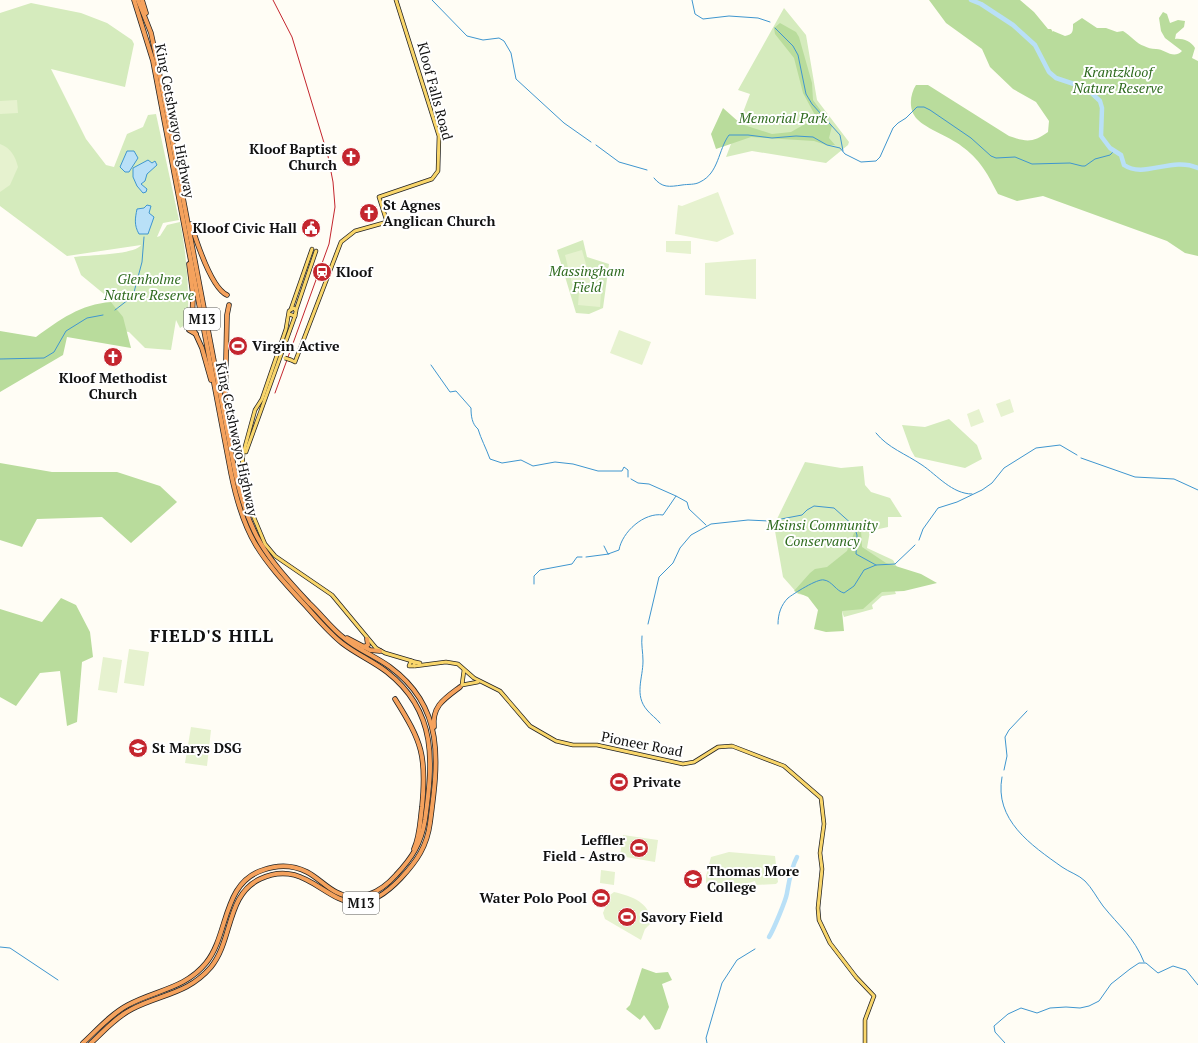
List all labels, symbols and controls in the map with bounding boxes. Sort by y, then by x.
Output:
street label: Kloof Falls Road [413,40,458,142]
street label: King Cetshwayo Highway [151,42,200,201]
park label: Krantzkloof Nature Reserve [1072,62,1164,97]
park label: Memorial Park [738,108,827,127]
place label: Kloof Baptist Church [249,139,337,174]
church icon: Kloof Baptist Church [340,146,362,168]
place label: St Agnes Anglican Church [383,195,495,230]
church icon: St Agnes Anglican Church [358,202,380,224]
public building icon: Kloof Civic Hall [300,217,322,239]
place label: Kloof Civic Hall [192,218,297,237]
station icon: Kloof [311,261,333,283]
park label: Massingham Field [548,261,625,296]
place label: Kloof [336,262,374,281]
park label: Glenholme Nature Reserve [103,269,195,304]
road number: M13 [184,308,220,330]
sports icon: Virgin Active [227,335,249,357]
place label: Virgin Active [252,336,340,355]
church icon: Kloof Methodist Church [102,346,124,368]
street label: King Cetshwayo Highway [212,360,263,519]
place label: Kloof Methodist Church [59,368,168,403]
park label: Msinsi Community Conservancy [765,515,878,550]
district label: FIELD'S HILL [150,623,274,647]
street label: Pioneer Road [600,726,685,761]
school or university icon: St Marys DSG [127,737,149,759]
place label: St Marys DSG [152,738,242,757]
sports icon: Private [608,771,630,793]
place label: Private [633,772,681,791]
place label: Leffler Field - Astro [543,830,625,865]
sports icon: Leffler Field - Astro [628,837,650,859]
place label: Thomas More College [707,861,800,896]
school or university icon: Thomas More College [682,868,704,890]
sports icon: Water Polo Pool [590,887,612,909]
place label: Water Polo Pool [479,888,587,907]
road number: M13 [343,892,379,914]
sports icon: Savory Field [616,906,638,928]
place label: Savory Field [641,907,723,926]

